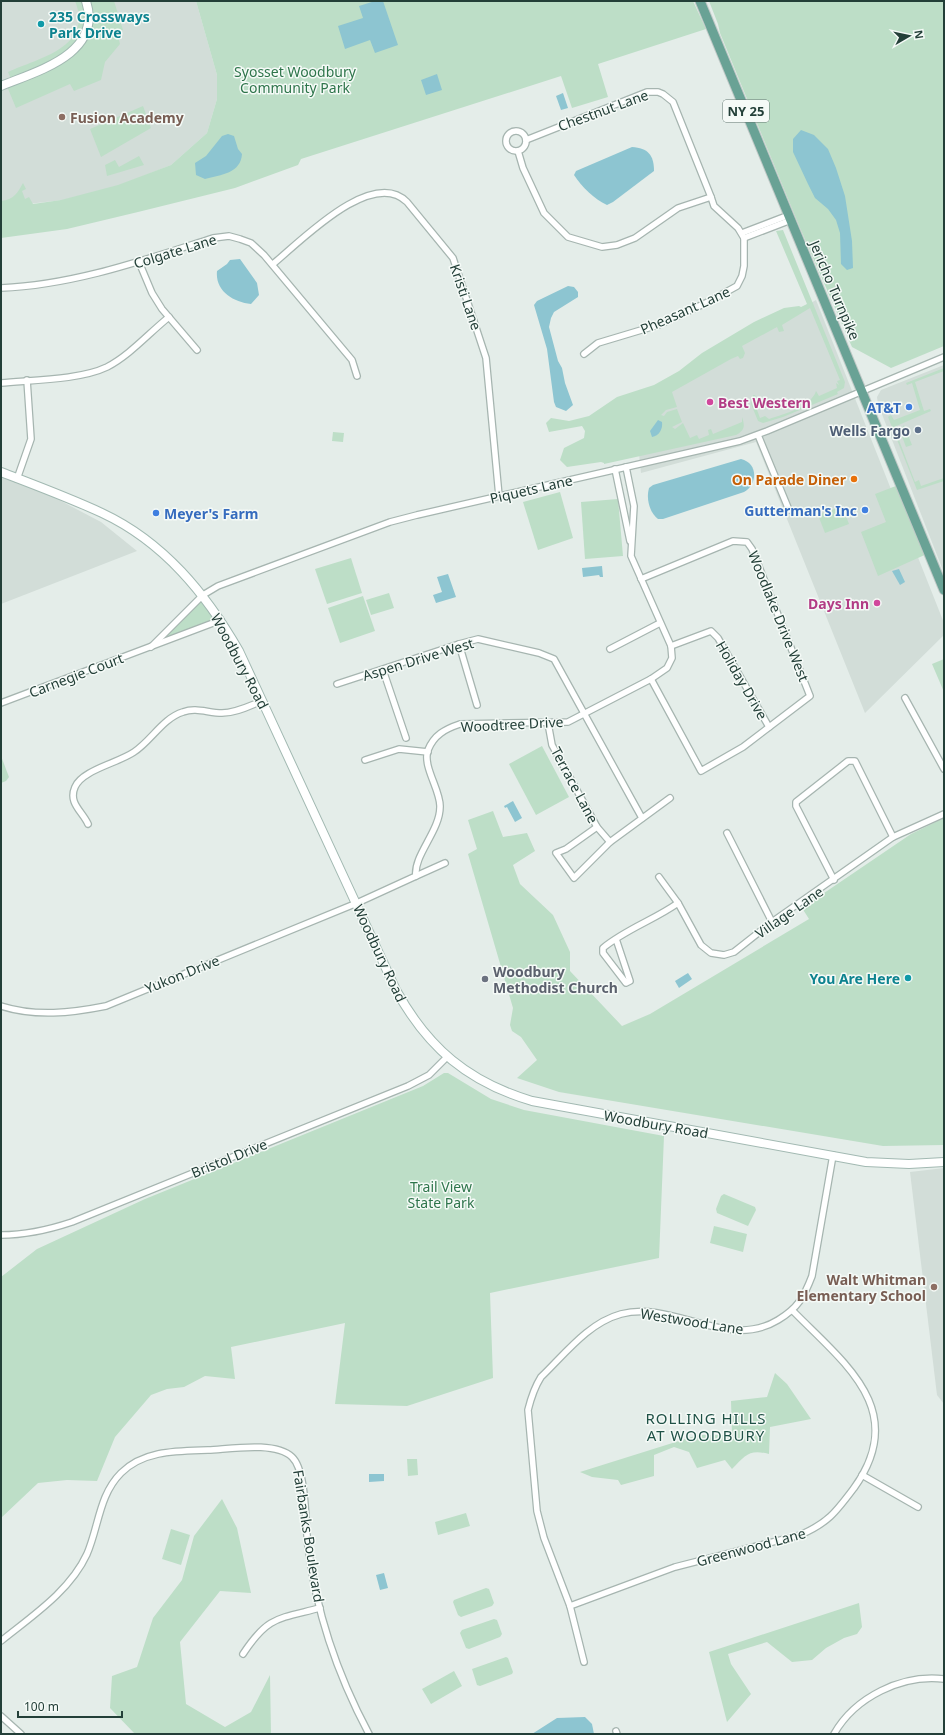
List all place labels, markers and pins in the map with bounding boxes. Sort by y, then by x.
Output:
place label: 235 Crossways Park Drive [49,7,150,42]
marker: 235 Crossways Park Drive [36,19,46,29]
place label: Fusion Academy [70,108,184,127]
marker: Fusion Academy [57,112,67,122]
place label: Best Western [718,393,811,412]
marker: Best Western [705,397,715,407]
place label: AT&T [867,398,901,417]
marker: AT&T [904,402,914,412]
place label: Wells Fargo [830,421,910,440]
marker: Wells Fargo [913,425,923,435]
place label: On Parade Diner [732,470,847,489]
marker: On Parade Diner [849,474,859,484]
place label: Gutterman's Inc [744,501,857,520]
place label: Meyer's Farm [164,504,258,523]
marker: Gutterman's Inc [860,505,870,515]
marker: Meyer's Farm [151,508,161,518]
place label: Days Inn [808,594,869,613]
marker: Days Inn [872,598,882,608]
place label: Woodbury Methodist Church [493,962,618,997]
place label: You Are Here [809,969,900,988]
marker: You Are Here [903,973,913,983]
marker: Woodbury Methodist Church [480,974,490,984]
place label: Walt Whitman Elementary School [796,1270,926,1305]
marker: Walt Whitman Elementary School [929,1282,939,1292]

